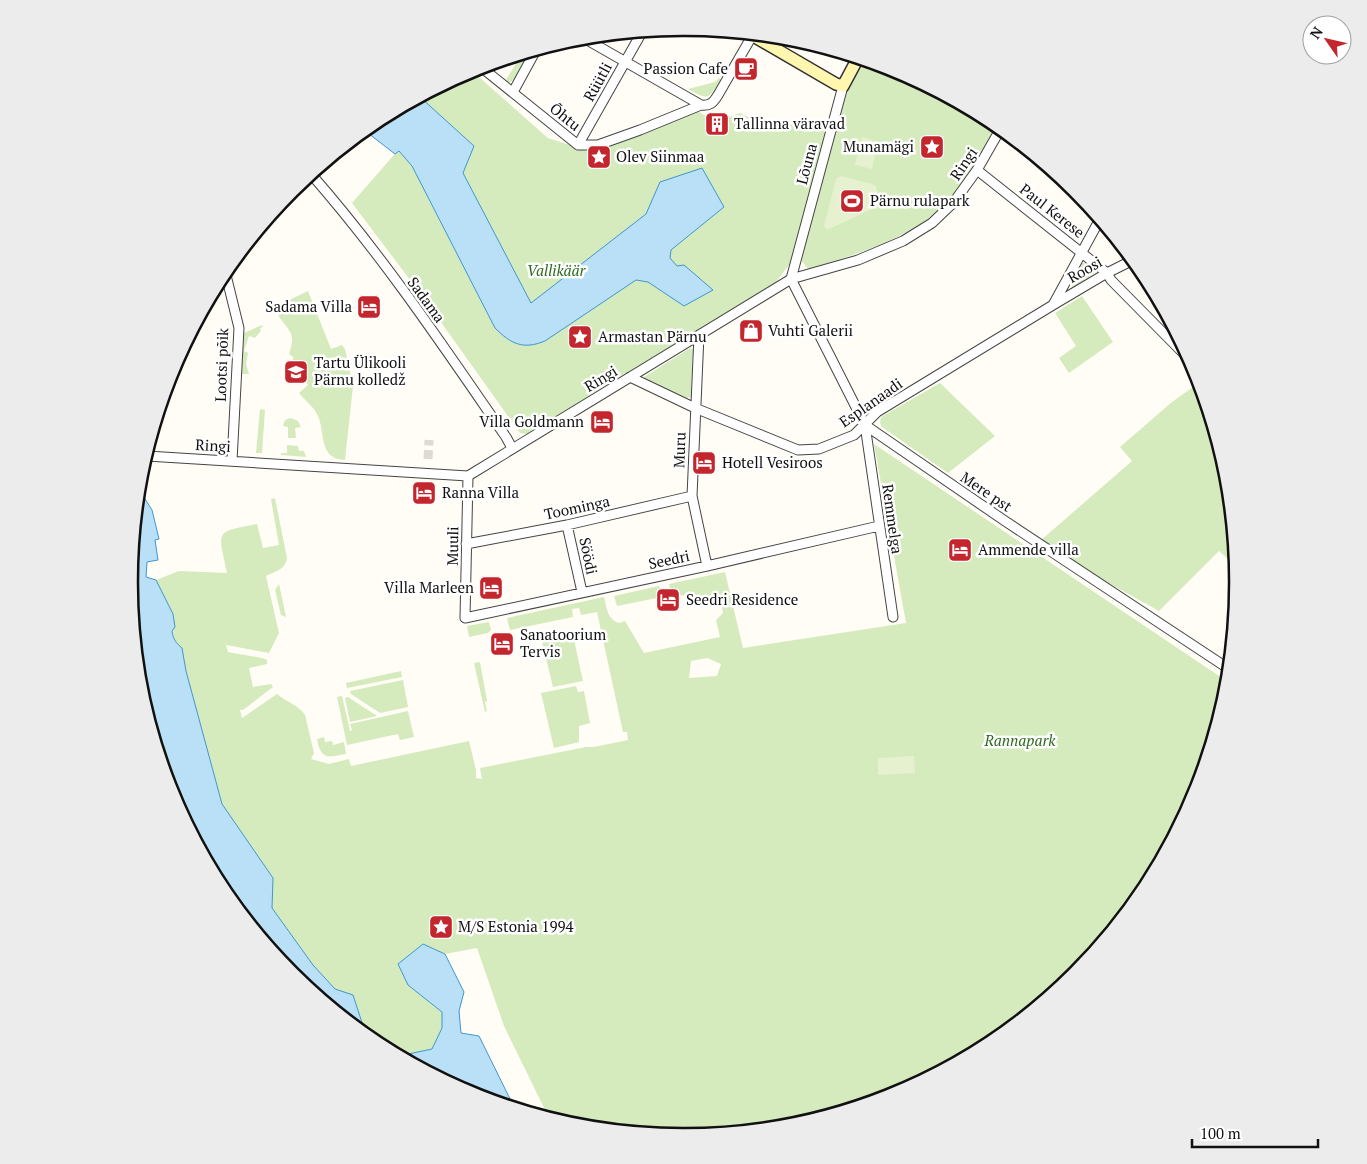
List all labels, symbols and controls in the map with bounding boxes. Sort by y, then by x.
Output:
north arrow [1302,15,1352,65]
text: N [1305,22,1327,42]
cafe icon: Passion Cafe [733,56,759,82]
place label: Passion Cafe [644,58,728,78]
street label: Rüütli [578,59,616,104]
street label: Õhtu [546,98,585,135]
building icon: Tallinna väravad [704,111,730,137]
place label: Tallinna väravad [734,113,845,133]
place icon: Munamägi [919,134,945,160]
place label: Munamägi [843,136,914,156]
street label: Lõuna [791,141,821,186]
street label: Ringi [945,143,981,184]
place icon: Olev Siinmaa [586,144,612,170]
place label: Olev Siinmaa [616,146,705,166]
street label: Paul Kerese [1016,179,1089,242]
sports icon: Pärnu rulapark [839,188,865,214]
place label: Pärnu rulapark [870,190,970,210]
street label: Roosi [1064,251,1105,287]
park label: Vallikäär [527,260,587,280]
street label: Sadama [403,272,450,327]
hotel icon: Sadama Villa [356,294,382,320]
place label: Sadama Villa [265,296,352,316]
shop icon: Vuhti Galerii [738,318,764,344]
place label: Vuhti Galerii [768,320,853,340]
place icon: Armastan Pärnu [567,324,593,350]
place label: Armastan Pärnu [598,326,707,346]
street label: Lootsi põik [210,327,232,402]
place label: Tartu Ülikooli Pärnu kolledž [314,352,406,389]
school or university icon: Tartu Ülikooli Pärnu kolledž [283,359,309,385]
street label: Ringi [580,360,621,396]
street label: Esplanaadi [835,373,906,431]
hotel icon: Villa Goldmann [589,409,615,435]
place label: Villa Goldmann [479,411,584,431]
street label: Muru [668,431,690,468]
street label: Ringi [195,434,231,456]
hotel icon: Hotell Vesiroos [691,450,717,476]
place label: Hotell Vesiroos [722,452,823,472]
street label: Mere pst [957,467,1017,516]
hotel icon: Ranna Villa [411,480,437,506]
place label: Ranna Villa [442,482,520,502]
street label: Remmelga [878,483,908,555]
street label: Toominga [542,490,612,524]
street label: Muuli [442,526,462,566]
street label: Söödi [575,535,603,576]
hotel icon: Ammende villa [947,537,973,563]
place label: Ammende villa [978,539,1079,559]
street label: Seedri [646,545,691,573]
hotel icon: Villa Marleen [478,575,504,601]
place label: Villa Marleen [384,577,474,597]
hotel icon: Seedri Residence [655,587,681,613]
place label: Seedri Residence [686,589,798,609]
place label: Sanatoorium Tervis [520,624,606,661]
hotel icon: Sanatoorium Tervis [489,631,515,657]
park label: Rannapark [984,730,1056,750]
place icon: M/S Estonia 1994 [428,914,454,940]
place label: M/S Estonia 1994 [458,916,574,936]
scale bar [1192,1116,1318,1148]
text: 100 m [1200,1123,1241,1143]

